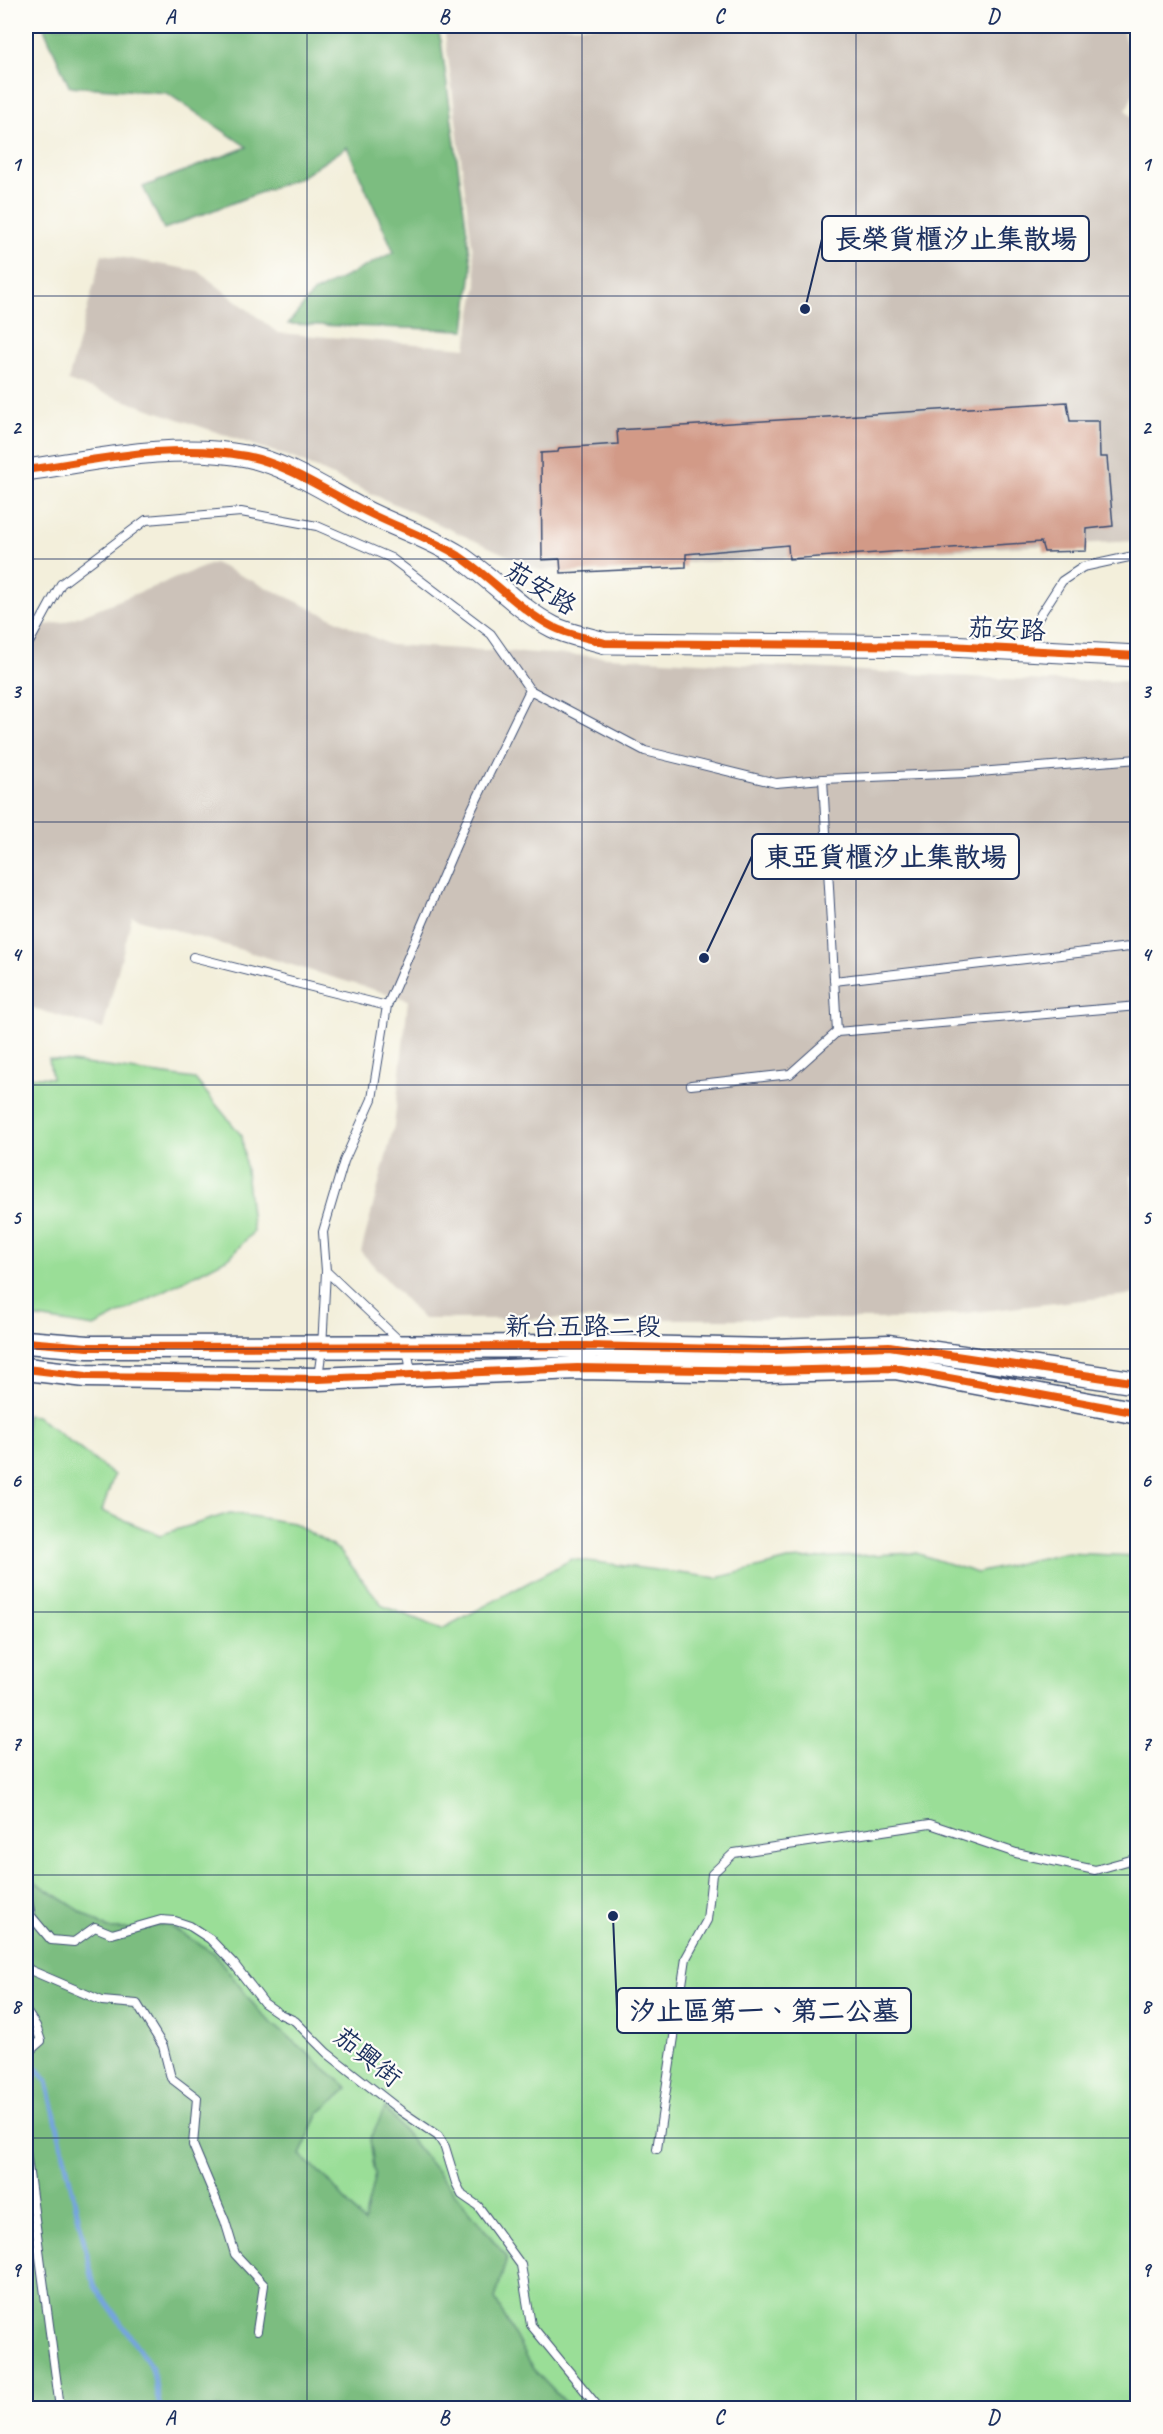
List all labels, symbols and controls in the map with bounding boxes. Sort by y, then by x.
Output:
text: A [165,4,177,29]
text: B [439,4,451,29]
text: C [714,4,726,29]
text: D [987,4,1001,29]
text: 1 [12,152,23,177]
text: 1 [1142,152,1153,177]
callout: 長榮貨櫃汐止集散場 [822,216,1089,261]
text: 長榮貨櫃汐止集散場 [835,222,1078,256]
text: 2 [12,415,23,440]
text: 2 [1142,415,1153,440]
street label: 茄安路 [499,553,583,623]
street label: 茄安路 [967,610,1047,648]
text: 3 [12,679,23,704]
text: 3 [1142,679,1153,704]
callout: 東亞貨櫃汐止集散場 [752,834,1019,879]
text: 東亞貨櫃汐止集散場 [765,840,1008,874]
text: 4 [12,942,24,967]
text: 4 [1142,942,1154,967]
text: 5 [12,1205,23,1230]
text: 5 [1142,1205,1153,1230]
street label: 新台五路二段 [505,1310,661,1343]
text: 6 [11,1468,22,1493]
text: 6 [1141,1468,1152,1493]
text: 7 [12,1731,23,1756]
text: 7 [1142,1731,1153,1756]
callout: 汐止區第一、第二公墓 [617,1988,911,2033]
text: 8 [12,1994,24,2019]
text: 汐止區第一、第二公墓 [629,1994,899,2028]
text: 8 [1142,1994,1154,2019]
street label: 茄興街 [327,2020,409,2094]
text: 9 [12,2257,23,2282]
text: 9 [1142,2257,1153,2282]
text: A [165,2405,177,2430]
text: B [439,2405,451,2430]
text: C [714,2405,726,2430]
text: D [987,2405,1001,2430]

